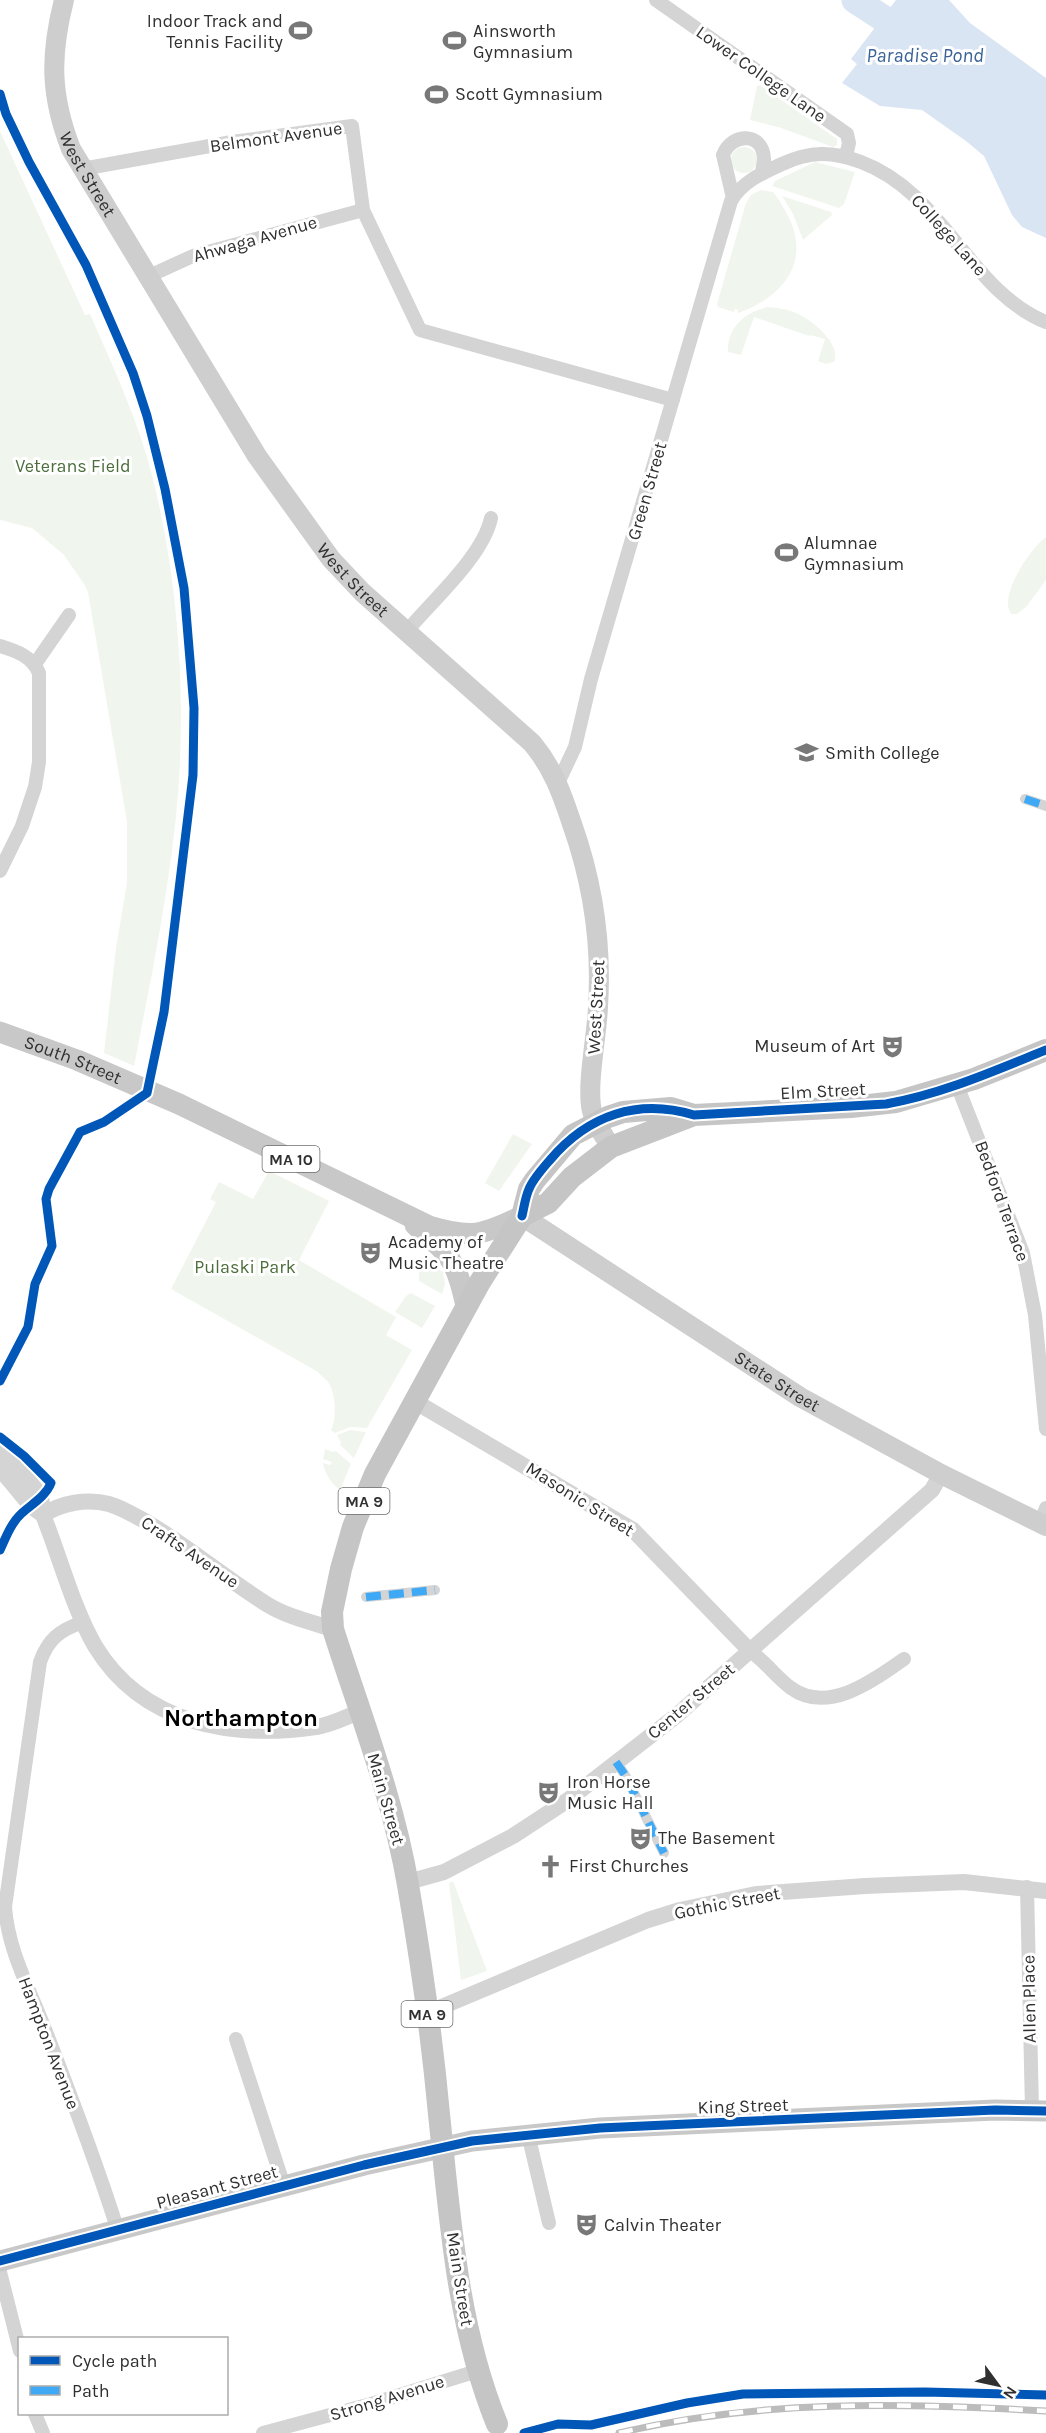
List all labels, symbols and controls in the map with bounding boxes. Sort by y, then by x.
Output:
place label: Indoor Track and Tennis Facility [147,10,284,53]
sports icon: Indoor Track and Tennis Facility [288,18,314,44]
place label: Ainsworth Gymnasium [473,20,573,63]
street label: Lower College Lane [692,21,830,127]
sports icon: Ainsworth Gymnasium [442,28,468,54]
water label: Paradise Pond [866,44,984,67]
sports icon: Scott Gymnasium [424,81,450,107]
place label: Scott Gymnasium [455,83,603,105]
street label: Belmont Avenue [208,117,344,157]
street label: West Street [55,129,121,221]
street label: College Lane [907,190,991,280]
street label: Ahwaga Avenue [191,211,319,267]
street label: Green Street [622,439,672,543]
park label: Veterans Field [15,455,131,477]
place label: Alumnae Gymnasium [804,532,904,575]
street label: West Street [312,539,394,622]
sports icon: Alumnae Gymnasium [773,540,799,566]
school or university icon: Smith College [794,740,820,766]
place label: Smith College [825,742,940,764]
street label: West Street [583,959,609,1055]
street label: South Street [21,1031,125,1089]
theatre icon: Museum of Art [880,1033,906,1059]
place label: Museum of Art [754,1035,875,1057]
street label: Elm Street [780,1078,867,1104]
street label: Bedford Terrace [970,1138,1034,1264]
road number: MA 10 [262,1146,320,1172]
place label: Academy of Music Theatre [388,1231,504,1274]
theatre icon: Academy of Music Theatre [357,1239,383,1265]
park label: Pulaski Park [194,1256,296,1278]
street label: State Street [730,1346,824,1417]
street label: Masonic Street [522,1457,638,1541]
road number: MA 9 [338,1488,389,1514]
street label: Crafts Avenue [137,1511,243,1593]
street label: Center Street [643,1658,739,1744]
district label: Northampton [164,1704,318,1732]
street label: Main Street [362,1750,410,1848]
place label: Iron Horse Music Hall [567,1771,654,1814]
theatre icon: Iron Horse Music Hall [536,1779,562,1805]
theatre icon: The Basement [627,1825,653,1851]
place label: The Basement [658,1827,775,1849]
church icon: First Churches [538,1853,564,1879]
place label: First Churches [569,1855,689,1877]
street label: Gothic Street [672,1882,782,1924]
street label: Allen Place [1017,1955,1041,2043]
street label: Hampton Avenue [14,1974,84,2112]
road number: MA 9 [402,2001,452,2027]
street label: King Street [697,2093,789,2119]
street label: Pleasant Street [154,2160,280,2214]
theatre icon: Calvin Theater [573,2212,599,2238]
place label: Calvin Theater [604,2214,722,2236]
street label: Main Street [442,2230,478,2328]
legend [18,2337,228,2415]
text: Cycle path [72,2350,157,2372]
north arrow [968,2355,1028,2415]
street label: Strong Avenue [327,2370,447,2426]
text: Path [72,2380,110,2402]
text: N [999,2383,1021,2403]

